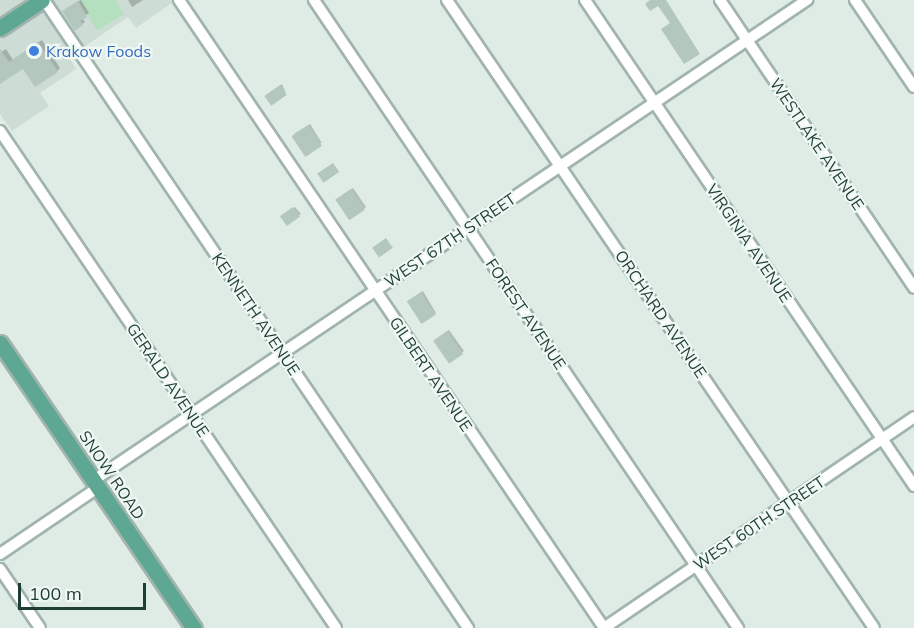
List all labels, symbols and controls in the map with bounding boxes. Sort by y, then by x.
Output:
place label: Krakow Foods [46,41,151,61]
marker: Krakow Foods [27,44,41,58]
street label: WESTLAKE AVENUE [766,74,868,214]
street label: VIRGINIA AVENUE [702,180,796,306]
street label: WEST 67TH STREET [381,189,519,291]
street label: ORCHARD AVENUE [611,246,711,382]
street label: KENNETH AVENUE [208,249,304,379]
street label: FOREST AVENUE [482,255,570,373]
street label: GILBERT AVENUE [386,313,476,435]
street label: GERALD AVENUE [123,319,213,441]
street label: SNOW ROAD [75,427,149,523]
street label: WEST 60TH STREET [690,472,828,574]
scale bar [21,571,148,609]
text: 100 m [29,582,82,605]

